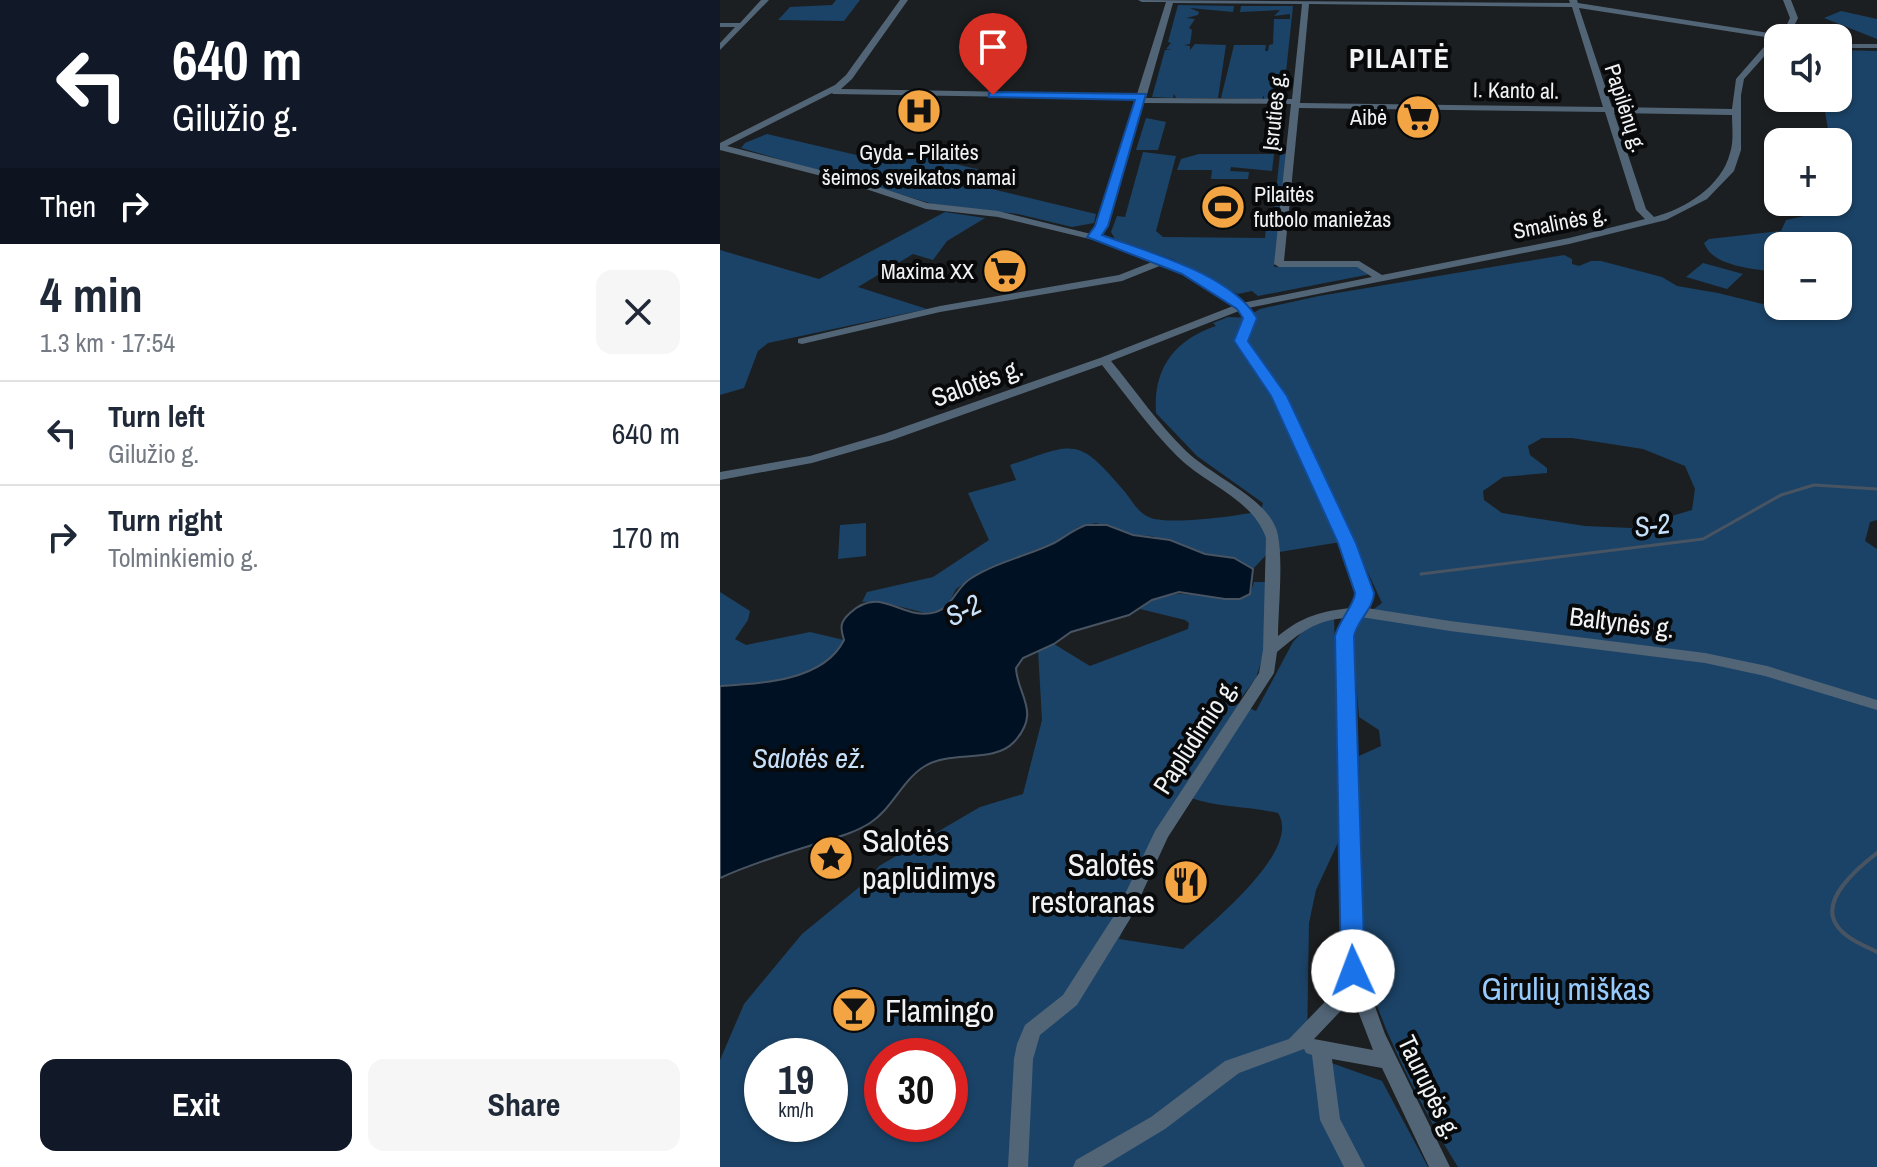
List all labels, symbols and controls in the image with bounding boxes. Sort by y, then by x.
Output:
pin [959,13,1027,95]
text: 640 m [172,22,302,97]
map controls [1764,24,1852,320]
button: sound [1764,24,1852,112]
icon: arrive [971,25,1015,69]
icon: left [40,32,144,136]
district label: PILAITĖ [1349,39,1451,77]
street label: Papilėnų g. [1598,60,1654,156]
street label: Įsruties g. [1255,70,1293,152]
street label: I. Kanto al. [1473,74,1559,106]
hospital icon: Gyda - Pilaitės šeimos sveikatos namai [895,87,943,135]
supermarket icon: Aibė [1394,93,1442,141]
text: Gilužio g. [172,94,298,142]
place label: Aibė [1349,102,1387,132]
button: + [1764,128,1852,216]
place label: Gyda - Pilaitės šeimos sveikatos namai [822,137,1016,192]
place label: Pilaitės futbolo maniežas [1254,179,1391,234]
sports icon: Pilaitės futbolo maniežas [1199,183,1247,231]
icon: right [112,184,156,228]
text: Then [40,186,96,226]
street label: Smalinės g. [1510,198,1610,246]
button: − [1764,232,1852,320]
supermarket icon: Maxima XX [981,247,1029,295]
place label: Maxima XX [881,256,974,286]
text: 4 min [40,262,143,327]
button: close [596,270,680,354]
text: 1.3 km · 17:54 [40,325,175,360]
street label: Salotės g. [926,349,1028,415]
text: Turn left [108,396,205,436]
icon: left [40,411,84,455]
text: 640 m [612,413,680,453]
text: Gilužio g. [108,436,199,471]
text: Turn right [108,500,222,540]
water label: S-2 [1632,504,1672,546]
icon: right [40,515,84,559]
text: 170 m [612,517,680,557]
text: Tolminkiemio g. [108,540,259,575]
water label: S-2 [938,585,988,635]
street label: Baltynės g. [1568,598,1676,646]
street label: Paplūdimio g. [1144,671,1246,801]
water label: Salotės ež. [752,739,866,777]
place label: Salotės paplūdimys [862,819,996,899]
place icon: Salotės paplūdimys [807,834,855,882]
place label: Salotės restoranas [1031,843,1155,923]
restaurant icon: Salotės restoranas [1162,858,1210,906]
position arrow [1311,929,1395,1013]
park label: Girulių miškas [1481,967,1651,1010]
bar icon: Flamingo [830,986,878,1034]
place label: Flamingo [885,989,994,1032]
street label: Taurupės g. [1390,1029,1470,1145]
speed limit sign: 30 [864,1038,968,1142]
text: 19 [778,1053,814,1106]
button: Exit [40,1059,352,1151]
button: Share [368,1059,680,1151]
text: km/h [778,1096,814,1123]

